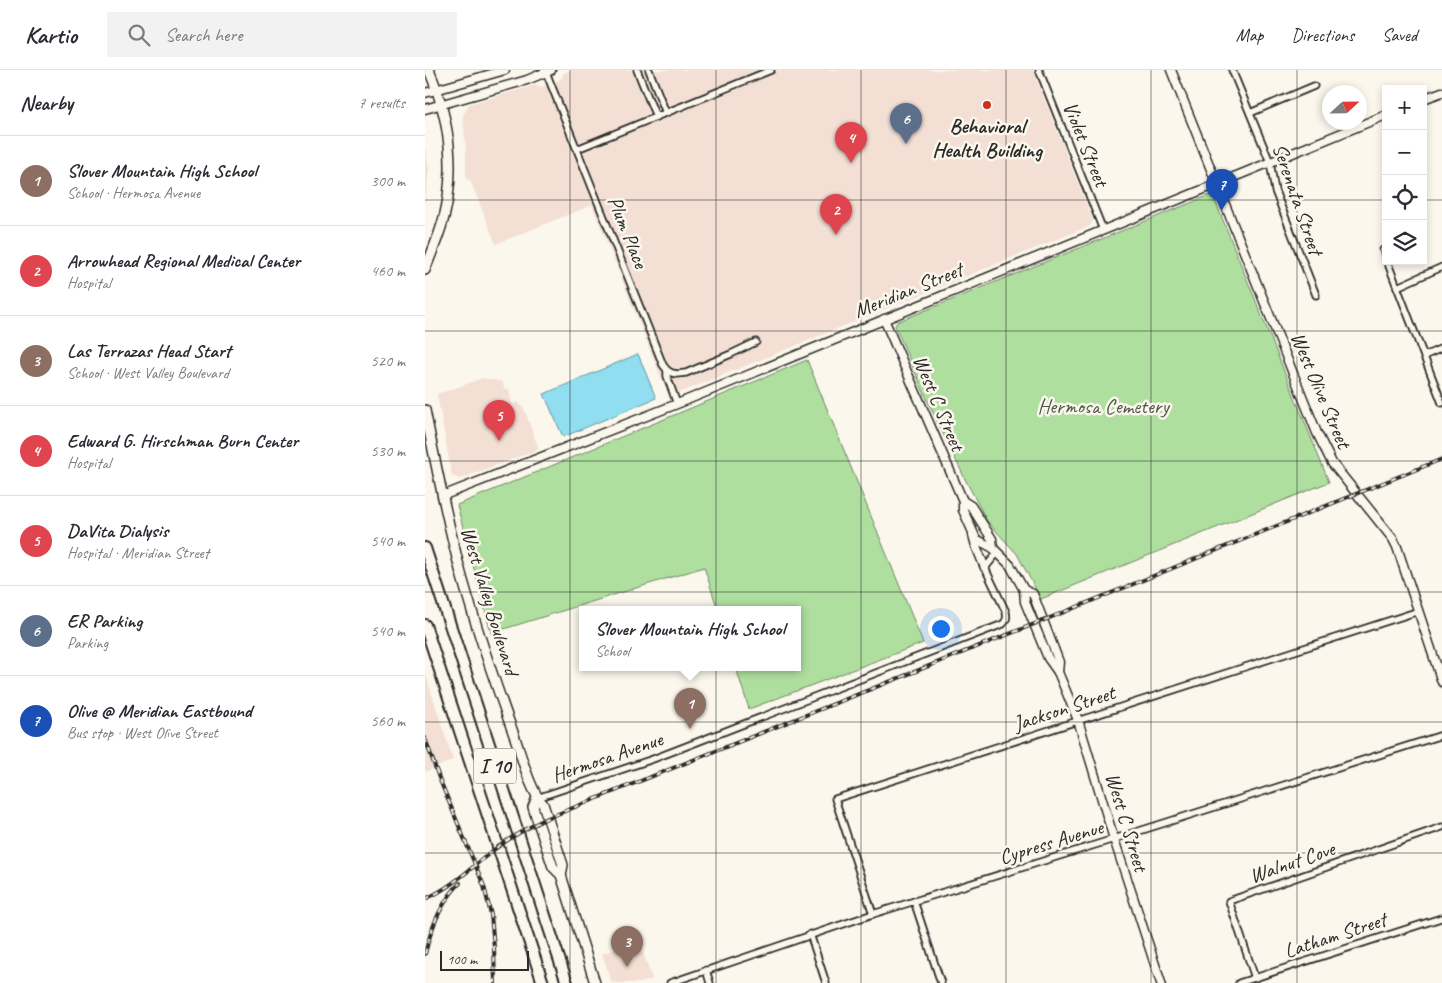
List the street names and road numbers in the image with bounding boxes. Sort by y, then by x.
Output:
street label: Violet Street [1057,98,1116,192]
street label: Serenata Street [1267,140,1330,261]
street label: Plum Place [602,192,655,273]
street label: Meridian Street [850,255,969,324]
street label: West Olive Street [1285,328,1358,454]
street label: West C Street [907,351,972,457]
street label: West Valley Boulevard [455,524,526,681]
street label: Jackson Street [1009,679,1120,737]
street label: Hermosa Avenue [548,726,667,788]
road number: I 10 [474,748,516,784]
street label: West C Street [1100,770,1155,876]
street label: Cypress Avenue [996,813,1108,870]
street label: Walnut Cove [1246,835,1340,889]
street label: Latham Street [1281,905,1392,964]

